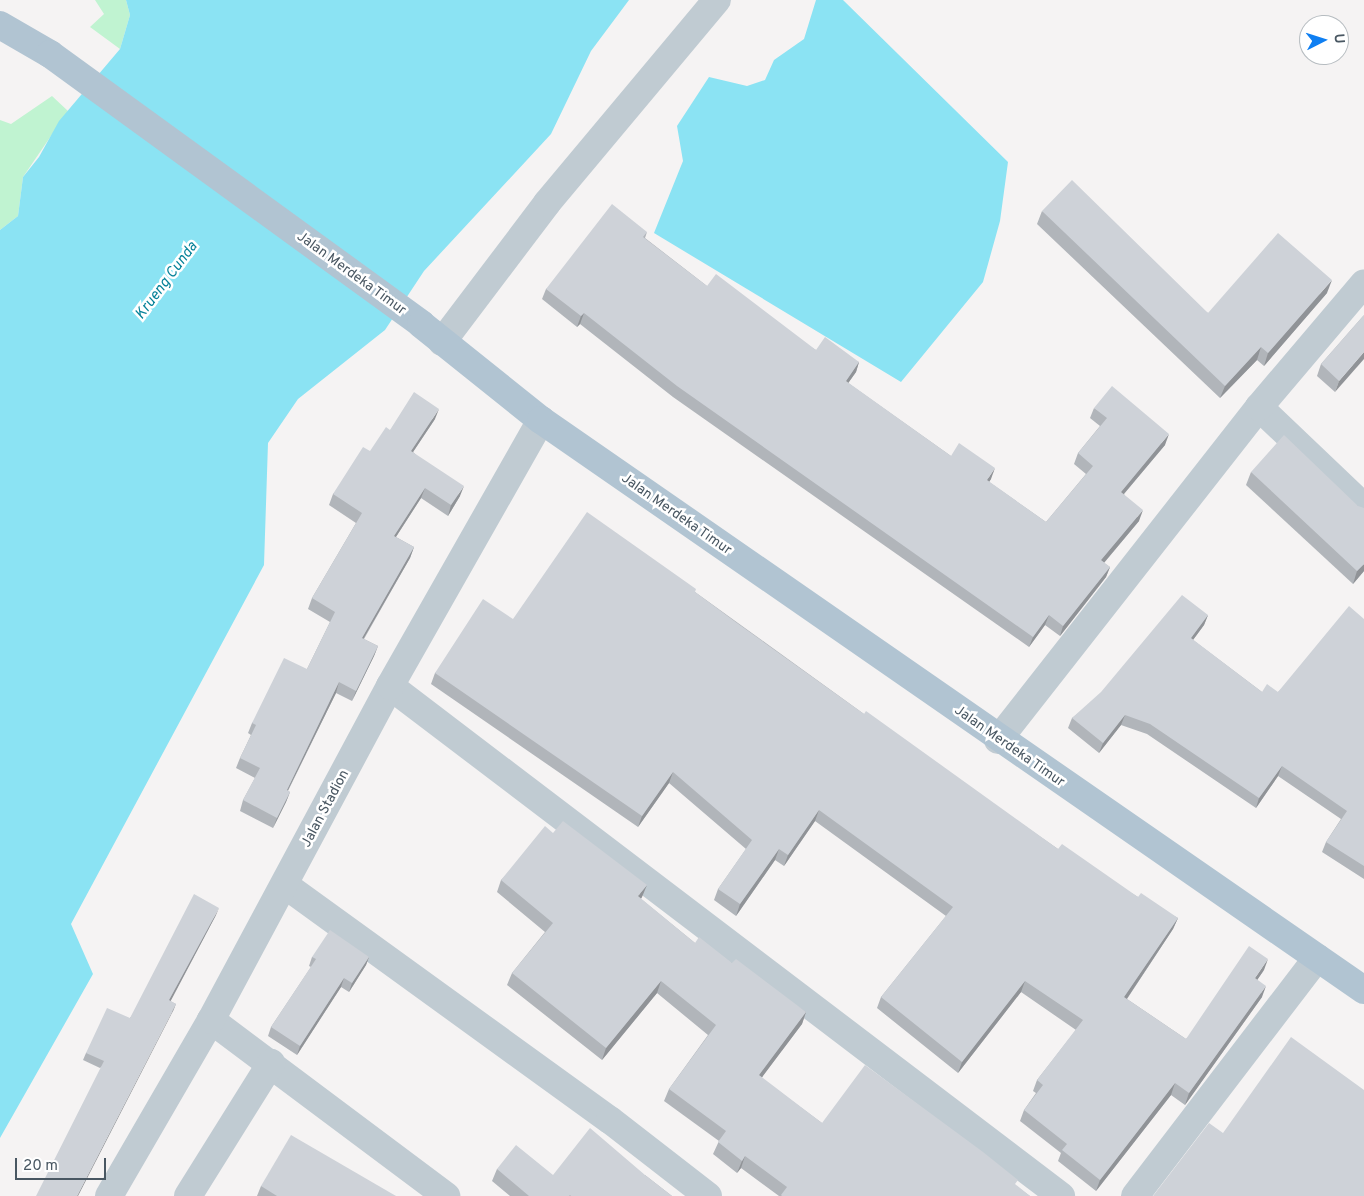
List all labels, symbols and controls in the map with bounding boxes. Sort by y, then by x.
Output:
north arrow [1299,15,1349,65]
text: U [1330,33,1347,44]
street label: Jalan Merdeka Timur [293,229,409,319]
water label: Krueng Cunda [132,239,202,323]
street label: Jalan Merdeka Timur [617,470,735,560]
street label: Jalan Merdeka Timur [950,702,1068,792]
street label: Jalan Stadion [299,767,353,851]
scale bar [18,1148,109,1180]
text: 20 m [23,1157,58,1176]

